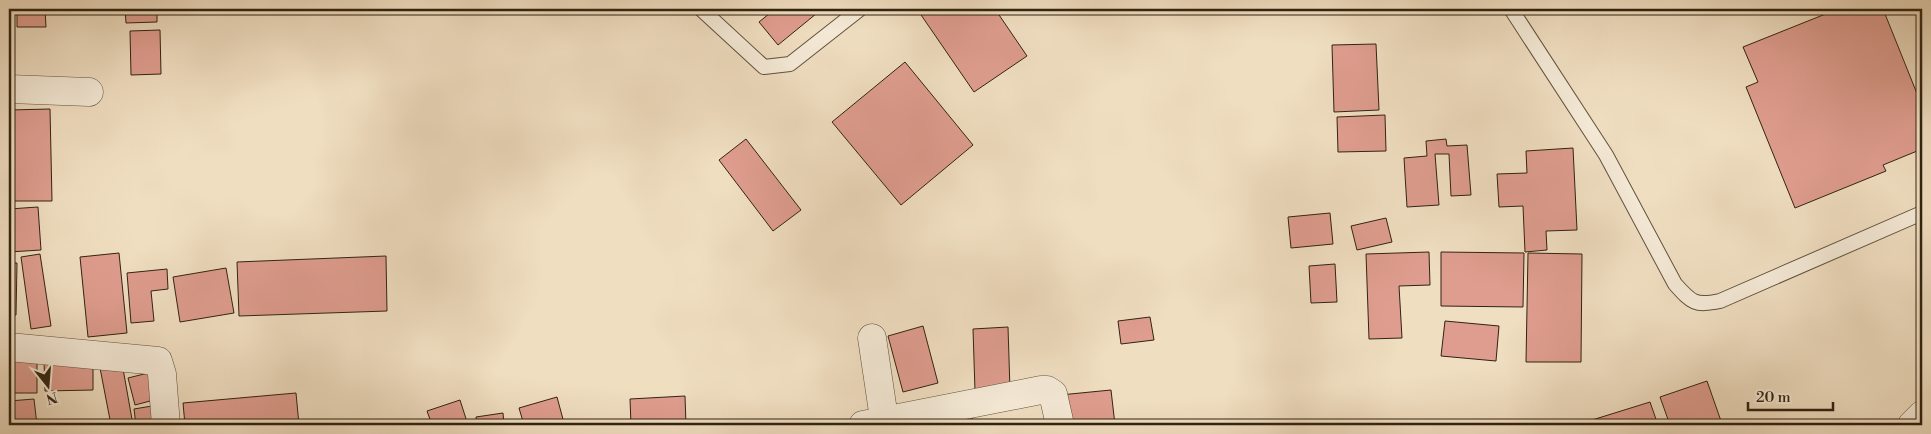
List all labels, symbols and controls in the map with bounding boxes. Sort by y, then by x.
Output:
north arrow [22,362,72,412]
scale bar [1748,379,1834,411]
text: N [44,387,59,408]
text: 20 m [1756,388,1791,407]

